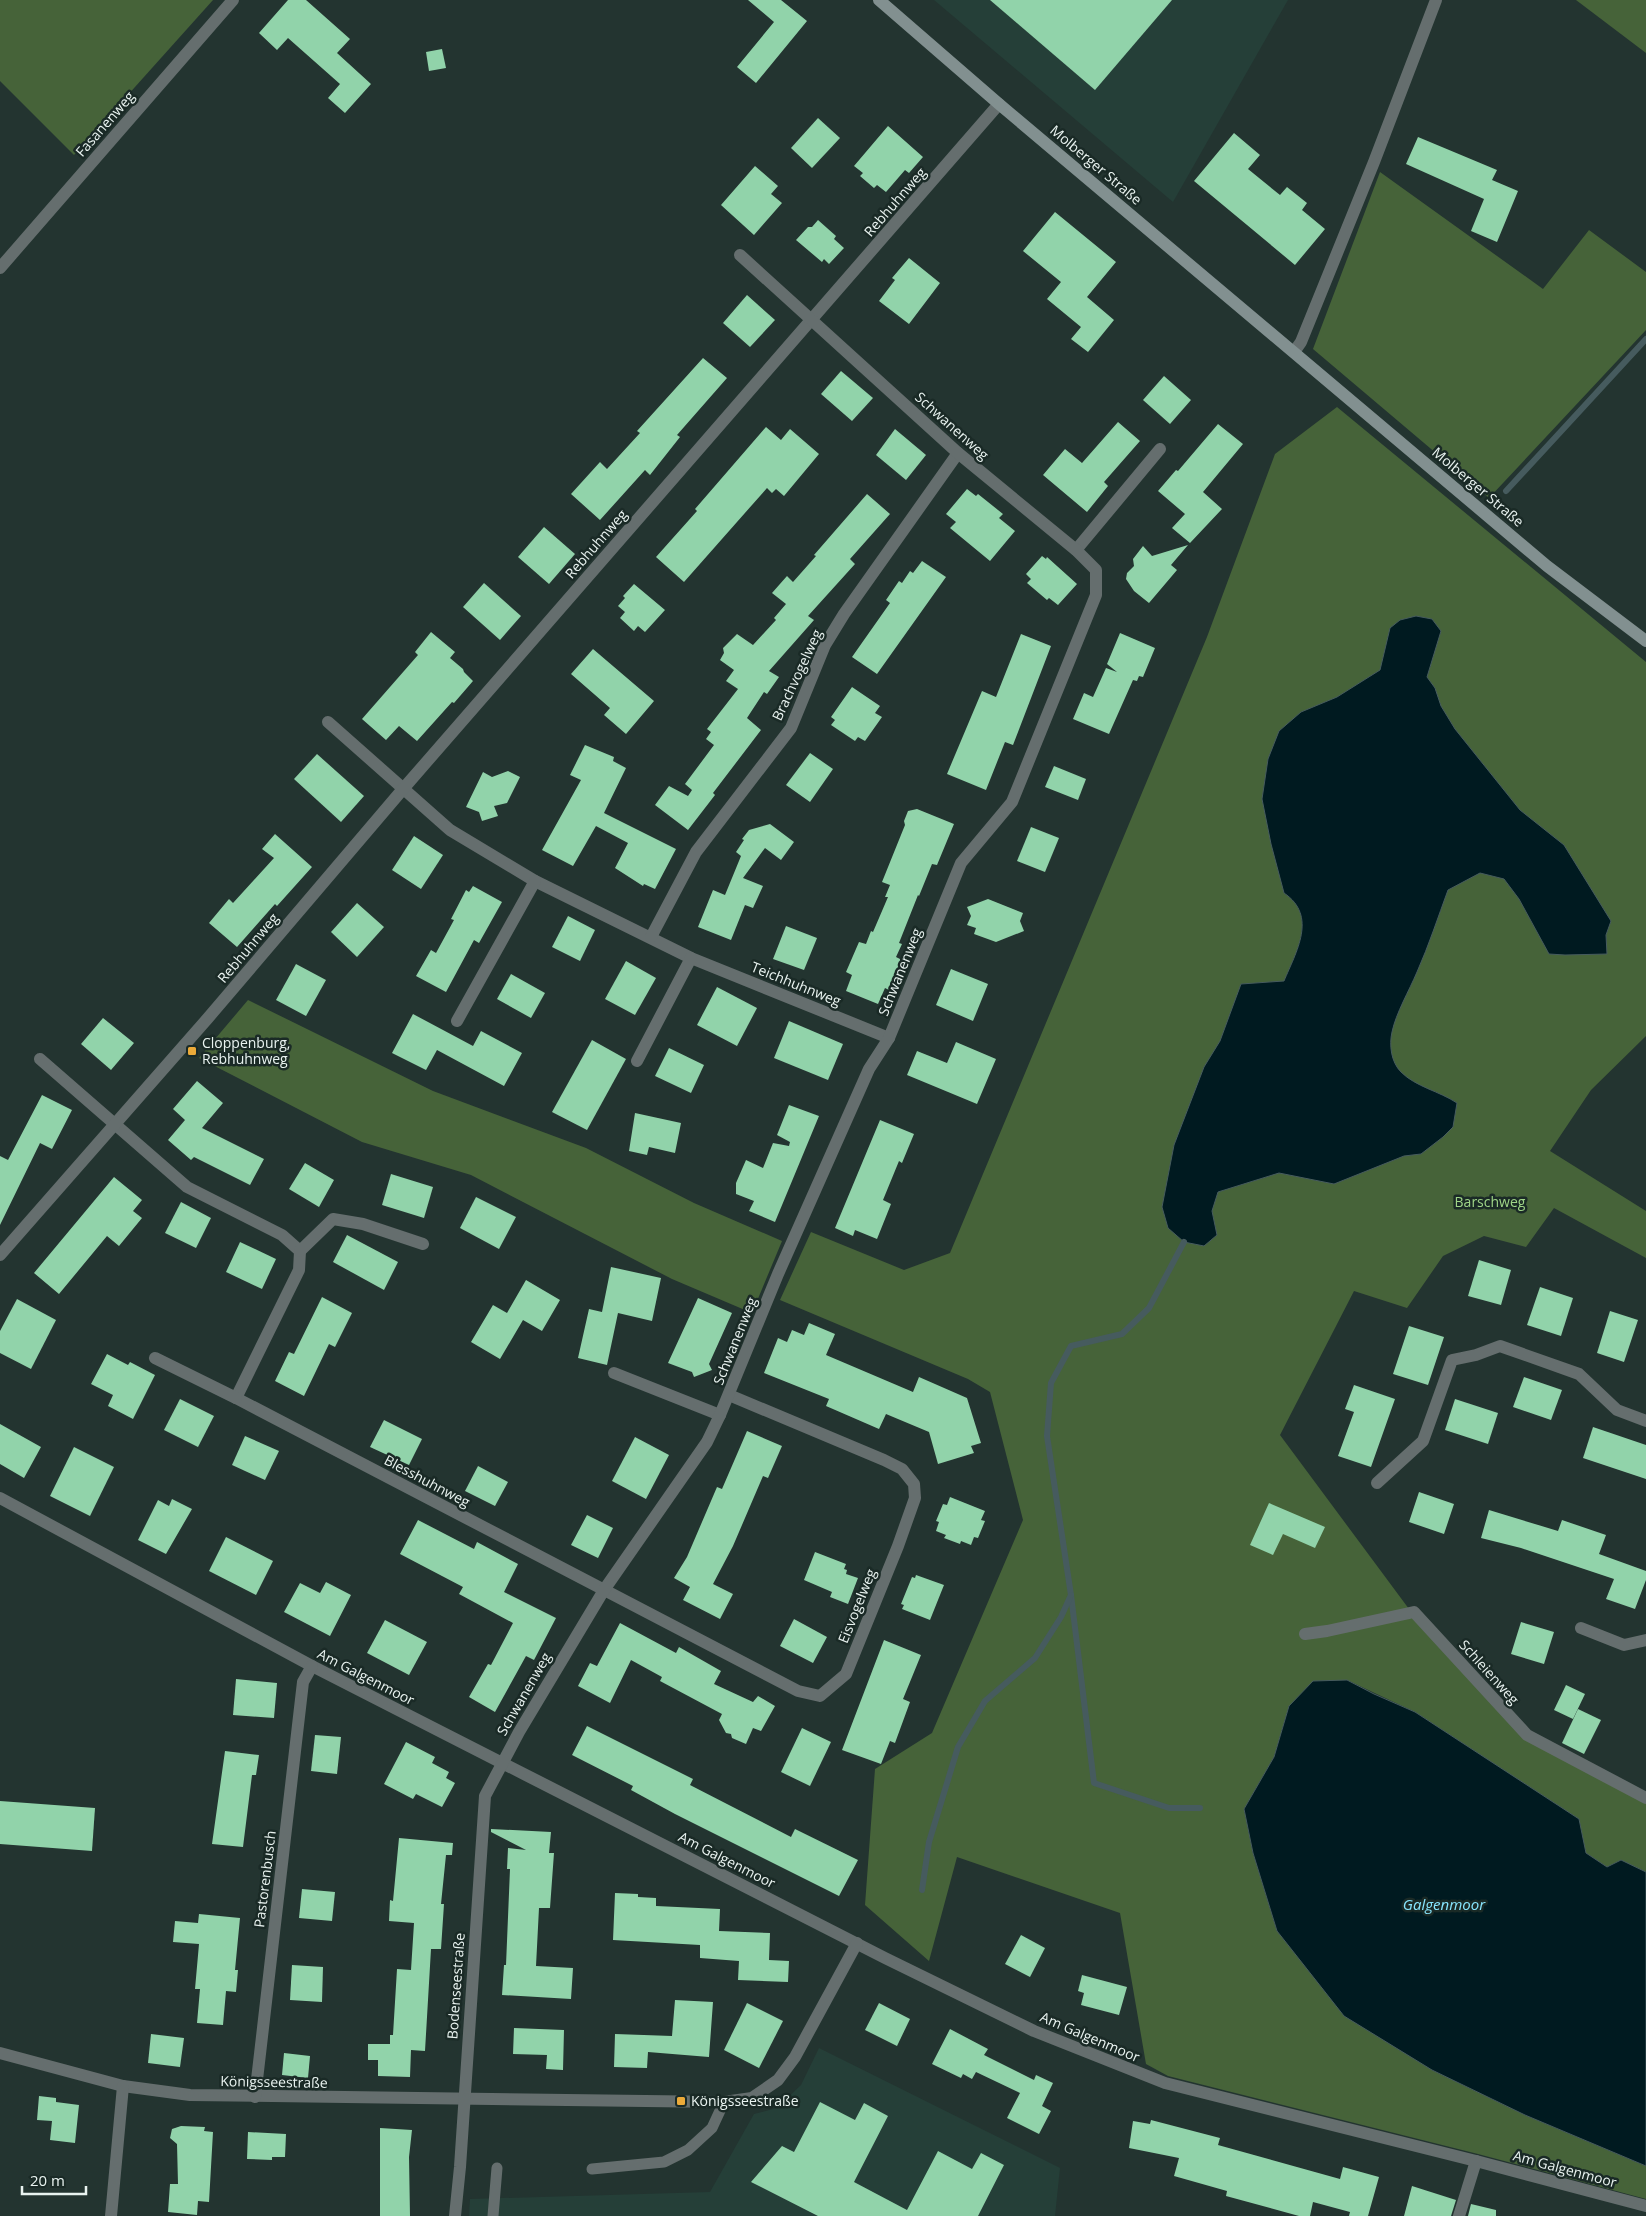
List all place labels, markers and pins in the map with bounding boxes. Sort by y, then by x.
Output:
place label: Cloppenburg, Rebhuhnweg [202,1033,290,1068]
marker: Cloppenburg, Rebhuhnweg [186,1045,198,1057]
place label: Königsseestraße [691,2091,799,2110]
marker: Königsseestraße [675,2095,687,2107]

